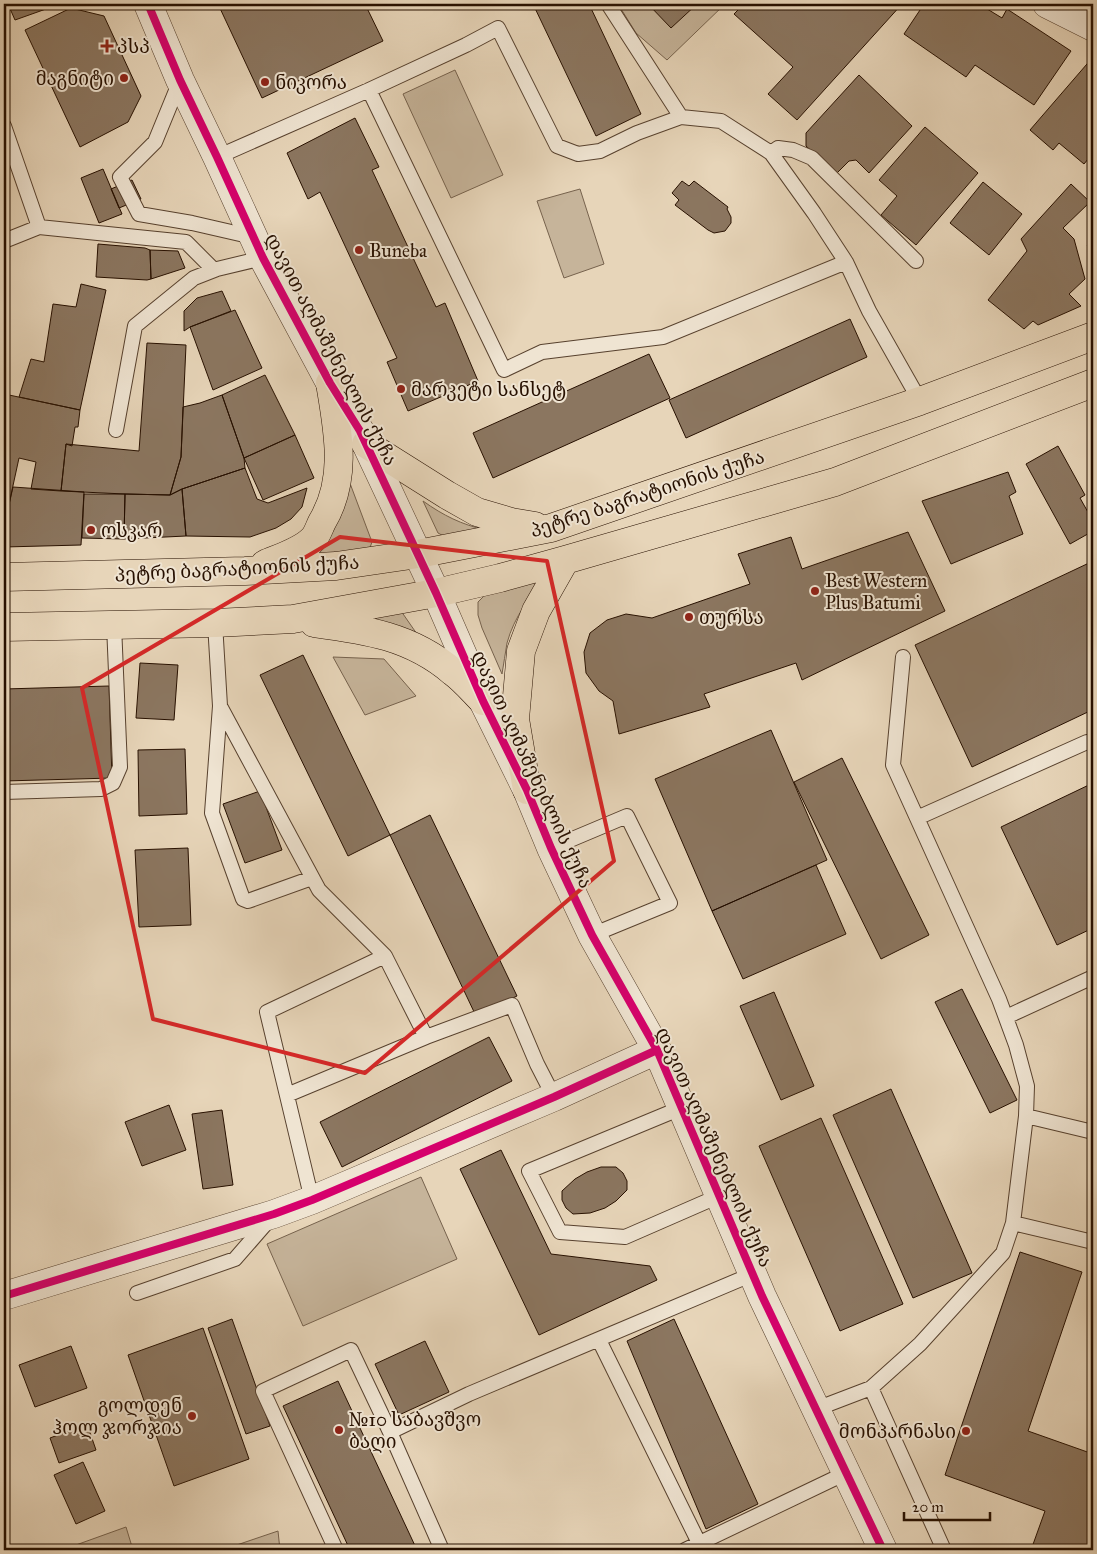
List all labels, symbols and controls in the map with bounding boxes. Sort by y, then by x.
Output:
place label: პსპ [117,35,150,58]
marker: პსპ [101,40,113,52]
place label: მაგნიტი [36,67,114,90]
place label: ნიკორა [275,71,347,94]
marker: მაგნიტი [118,72,130,84]
marker: ნიკორა [259,76,271,88]
street label: დავით აღმაშენებლის ქუჩა [260,229,403,469]
place label: Buneba [369,239,428,262]
marker: Buneba [353,244,365,256]
place label: მარკეტი სანსეტ [411,378,566,401]
marker: მარკეტი სანსეტ [395,383,407,395]
street label: პეტრე ბაგრატიონის ქუჩა [527,445,767,542]
place label: ოსკარ [101,519,162,542]
marker: ოსკარ [85,524,97,536]
street label: პეტრე ბაგრატიონის ქუჩა [114,551,360,586]
place label: Best Western Plus Batumi [825,569,927,614]
marker: Best Western Plus Batumi [809,585,821,597]
place label: თურსა [699,606,764,629]
marker: თურსა [683,611,695,623]
street label: დავით აღმაშენებლის ქუჩა [467,647,598,892]
street label: დავით აღმაშენებლის ქუჩა [651,1024,778,1271]
place label: გოლდენ ჰოლ ჯორჯია [52,1394,182,1439]
place label: №10 საბავშვო ბაღი [349,1408,481,1453]
marker: გოლდენ ჰოლ ჯორჯია [186,1410,198,1422]
place label: მონპარნასი [839,1420,956,1443]
marker: №10 საბავშვო ბაღი [333,1424,345,1436]
marker: მონპარნასი [960,1425,972,1437]
scale bar [904,1489,991,1521]
text: 20 m [912,1498,944,1516]

